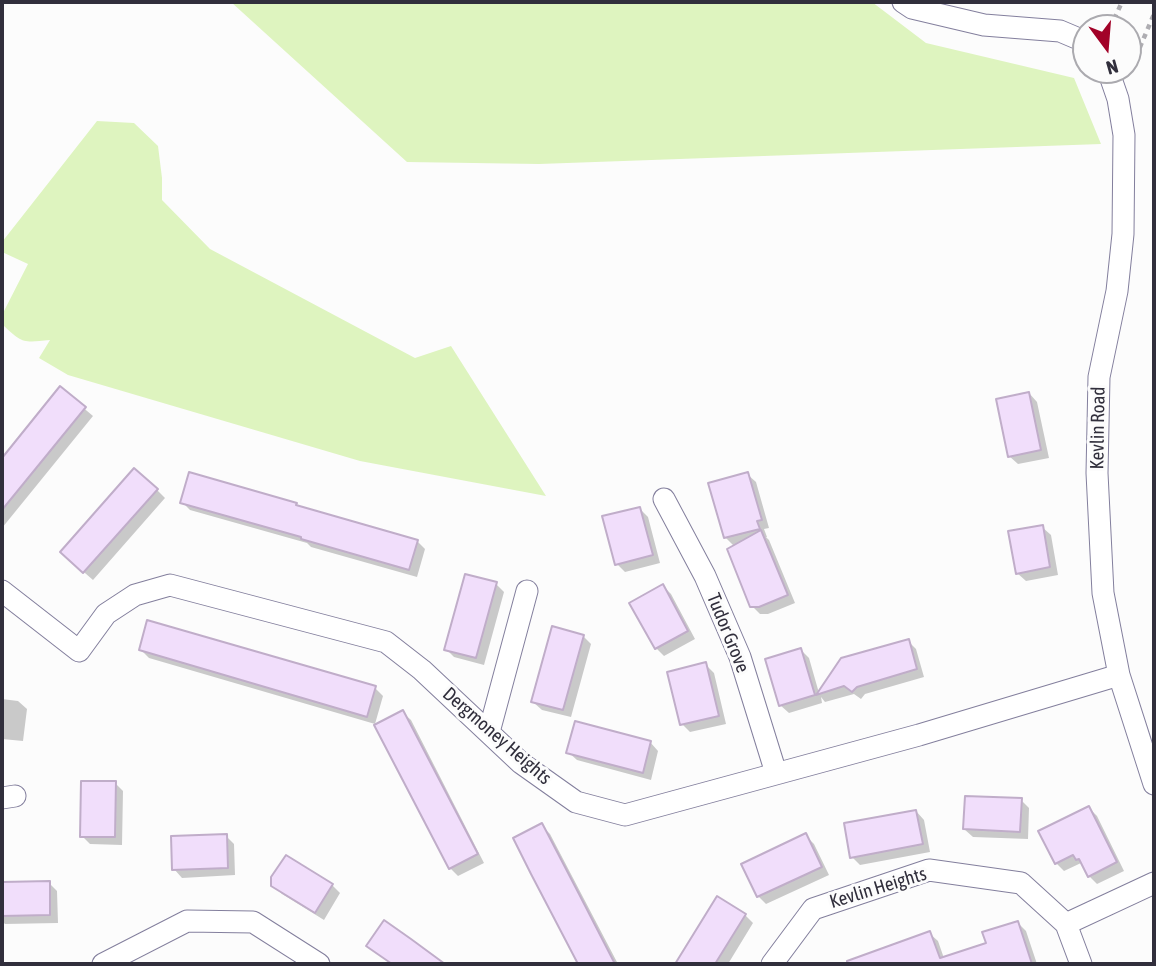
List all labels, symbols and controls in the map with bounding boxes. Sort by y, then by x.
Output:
north arrow [1072,14,1142,84]
text: N [1104,55,1121,79]
street label: Kevlin Road [1086,386,1110,470]
street label: Tudor Grove [702,590,754,676]
street label: Dergmoney Heights [438,683,556,789]
street label: Kevlin Heights [827,862,929,914]

